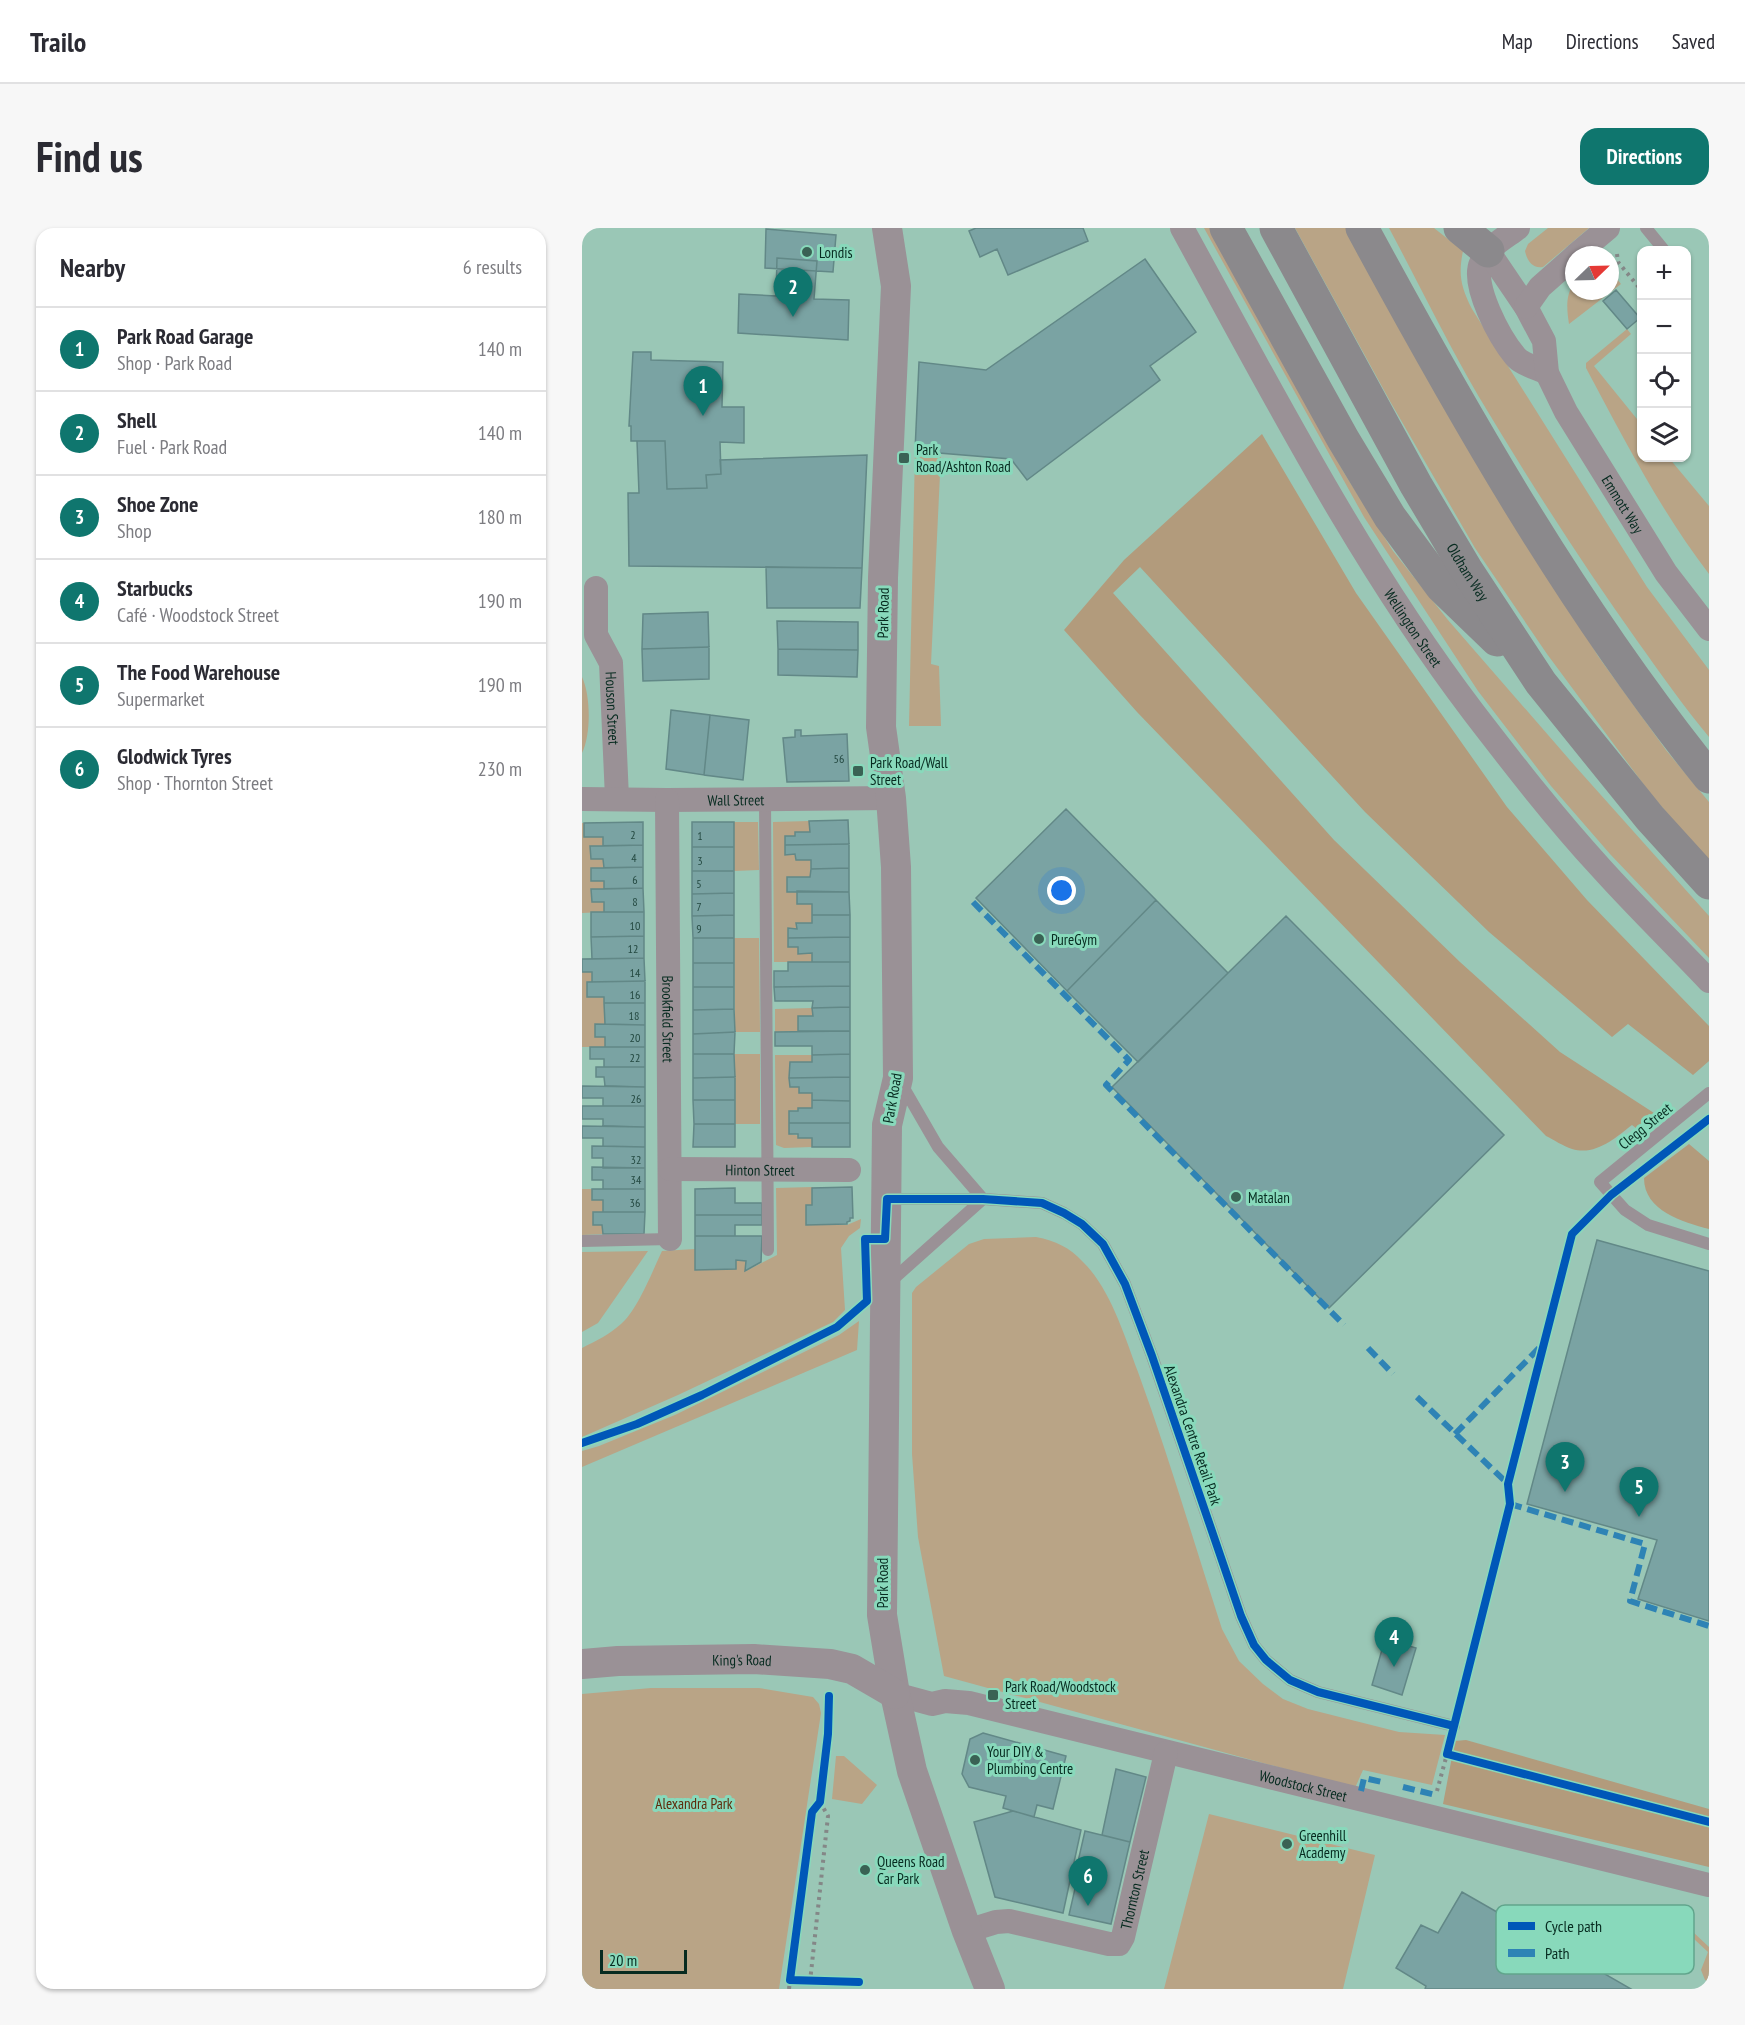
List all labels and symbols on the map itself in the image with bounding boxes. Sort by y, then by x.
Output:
place label: Londis [819,243,852,262]
marker: Londis [800,245,814,259]
north arrow [1565,246,1619,300]
pin: 2 [774,268,812,317]
pin: 1 [684,366,722,416]
place label: Park Road/Ashton Road [916,440,1011,476]
marker: Park Road/Ashton Road [897,451,911,465]
street label: Emmott Way [1598,471,1649,537]
street label: Oldham Way [1443,539,1494,605]
street label: Wellington Street [1380,585,1447,671]
street label: Park Road [873,587,893,639]
street label: Houson Street [602,671,624,745]
house number: 56 [834,751,844,766]
place label: Park Road/Wall Street [870,753,948,789]
marker: Park Road/Wall Street [851,764,865,778]
street label: Wall Street [707,790,765,809]
house number: 2 [630,827,636,842]
house number: 1 [697,828,703,843]
house number: 4 [631,850,637,865]
house number: 3 [697,853,703,868]
house number: 6 [632,872,638,887]
house number: 5 [696,876,702,891]
your location [1047,876,1076,905]
house number: 8 [632,894,638,909]
house number: 7 [696,899,702,914]
house number: 10 [630,918,640,933]
house number: 9 [696,921,702,936]
place label: PureGym [1051,930,1097,949]
marker: PureGym [1032,932,1046,946]
house number: 12 [628,941,638,956]
house number: 14 [630,965,641,980]
street label: Brookfield Street [659,975,678,1063]
house number: 16 [630,987,640,1002]
house number: 18 [629,1008,639,1023]
house number: 20 [630,1030,640,1045]
house number: 22 [630,1050,640,1065]
street label: Park Road [878,1071,906,1125]
house number: 26 [631,1091,641,1106]
street label: Clegg Street [1614,1099,1676,1153]
house number: 32 [631,1152,641,1167]
street label: Hinton Street [725,1160,795,1179]
house number: 34 [631,1172,642,1187]
place label: Matalan [1248,1188,1290,1207]
marker: Matalan [1229,1190,1243,1204]
house number: 36 [630,1195,640,1210]
street label: Alexandra Centre Retail Park [1160,1362,1226,1508]
pin: 3 [1546,1442,1584,1492]
pin: 5 [1620,1468,1658,1517]
street label: Park Road [873,1558,892,1608]
pin: 4 [1374,1618,1414,1667]
street label: King's Road [712,1649,772,1670]
place label: Park Road/Woodstock Street [1005,1677,1116,1713]
marker: Park Road/Woodstock Street [986,1688,1000,1702]
place label: Your DIY & Plumbing Centre [987,1742,1073,1778]
marker: Your DIY & Plumbing Centre [968,1753,982,1767]
street label: Woodstock Street [1257,1765,1349,1805]
park label: Alexandra Park [655,1794,733,1813]
place label: Greenhill Academy [1299,1826,1347,1862]
marker: Greenhill Academy [1280,1837,1294,1851]
street label: Thornton Street [1116,1847,1153,1931]
place label: Queens Road Car Park [877,1852,944,1888]
pin: 6 [1068,1856,1108,1906]
marker: Queens Road Car Park [858,1863,872,1877]
legend [1496,1905,1694,1974]
text: Cycle path [1545,1916,1602,1936]
text: Path [1545,1943,1570,1963]
scale bar [600,1947,687,1974]

